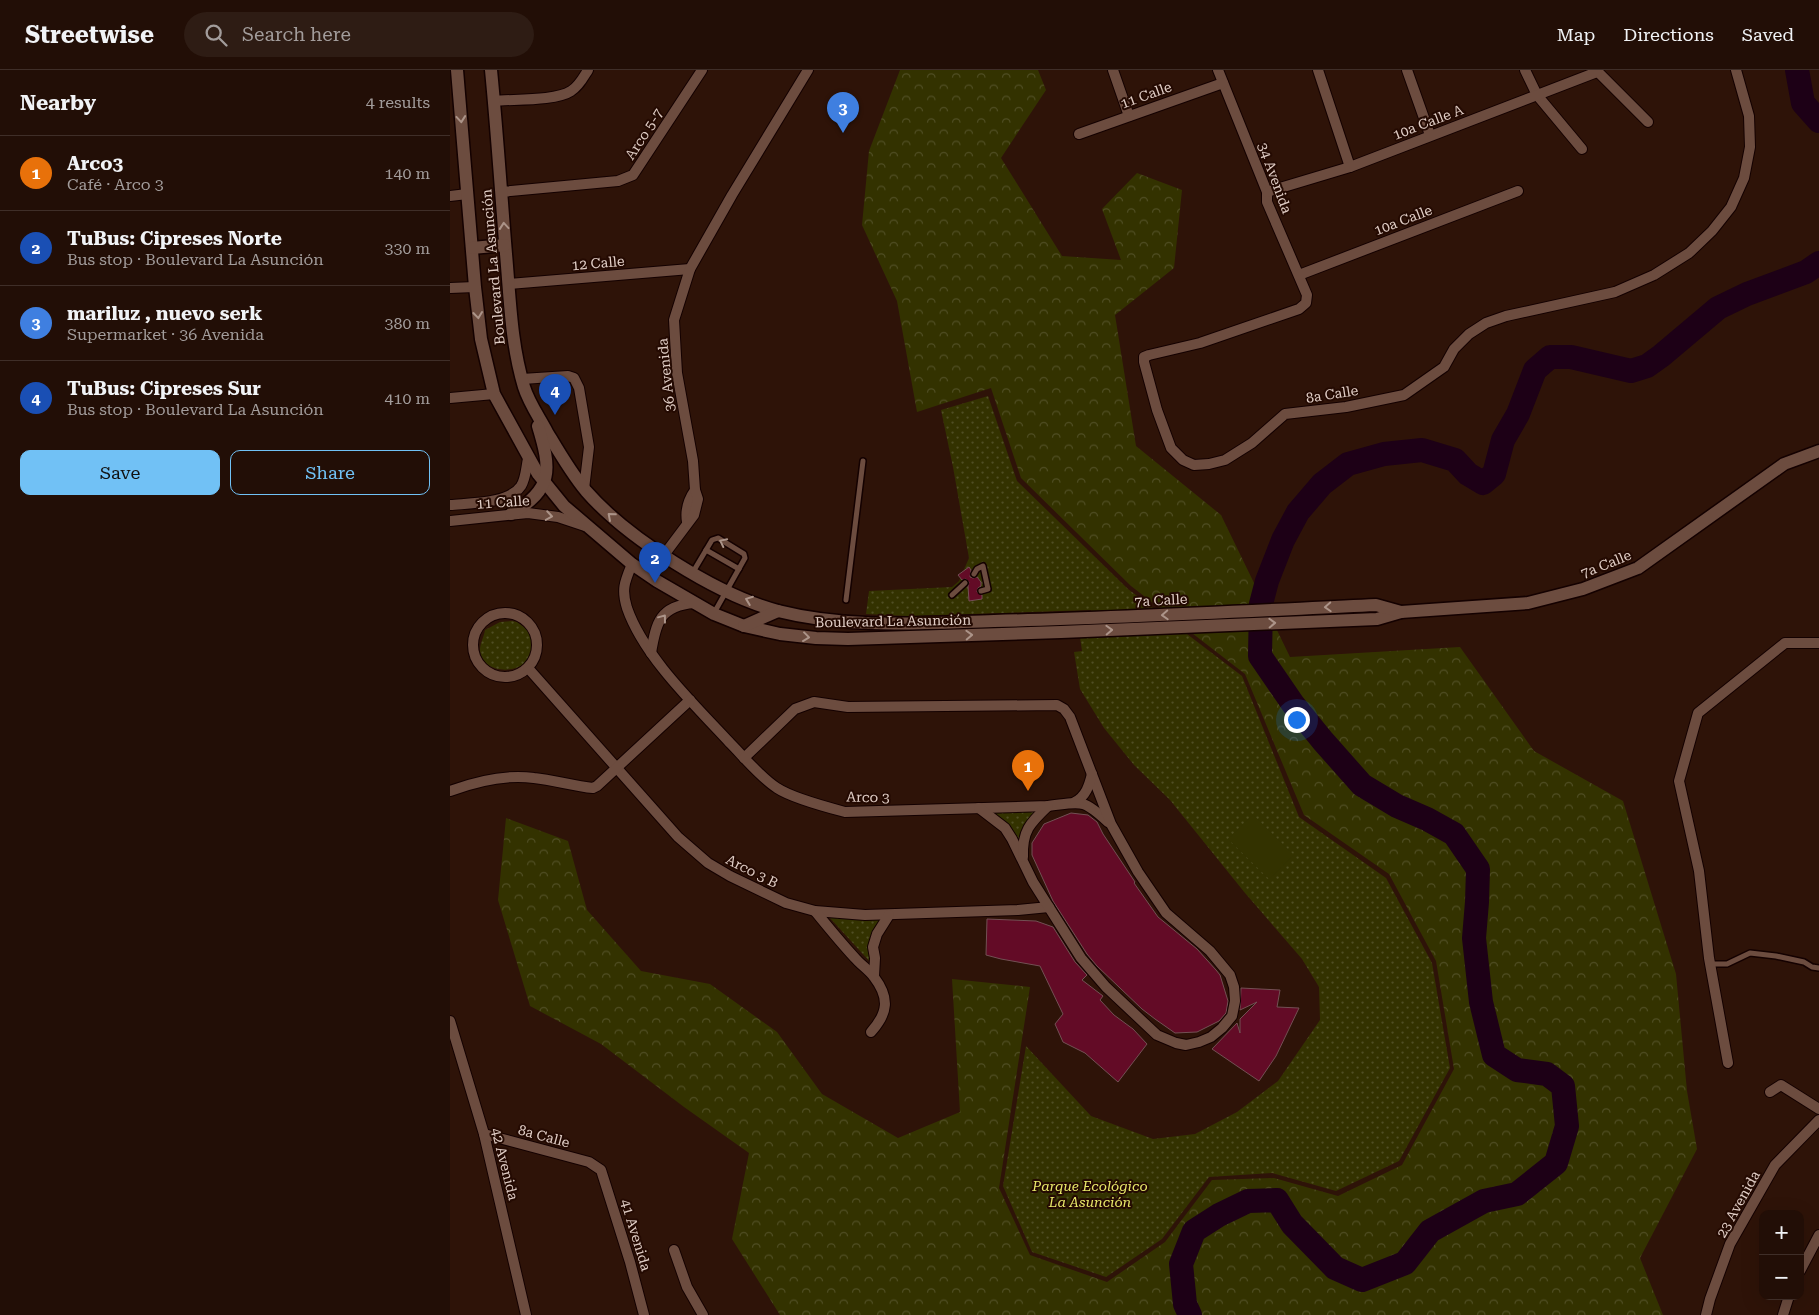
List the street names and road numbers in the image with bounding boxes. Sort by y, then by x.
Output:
street label: 11 Calle [1118,78,1174,112]
street label: 10a Calle A [1391,101,1466,143]
street label: Arco 5-7 [622,106,666,162]
street label: 34 Avenida [1255,140,1295,216]
street label: Boulevard La Asunción [478,188,508,346]
street label: 10a Calle [1372,202,1435,238]
street label: 12 Calle [571,253,626,273]
street label: 36 Avenida [654,337,678,413]
street label: 8a Calle [1305,382,1360,406]
street label: 11 Calle [476,492,530,512]
street label: 7a Calle [1578,547,1634,581]
street label: 7a Calle [1134,591,1188,609]
street label: Boulevard La Asunción [815,612,971,630]
street label: Arco 3 [846,789,890,805]
street label: Arco 3 B [723,851,781,891]
street label: 8a Calle [516,1121,572,1151]
street label: 42 Avenida [488,1126,522,1202]
street label: 23 Avenida [1713,1167,1763,1240]
street label: 41 Avenida [618,1197,655,1273]

